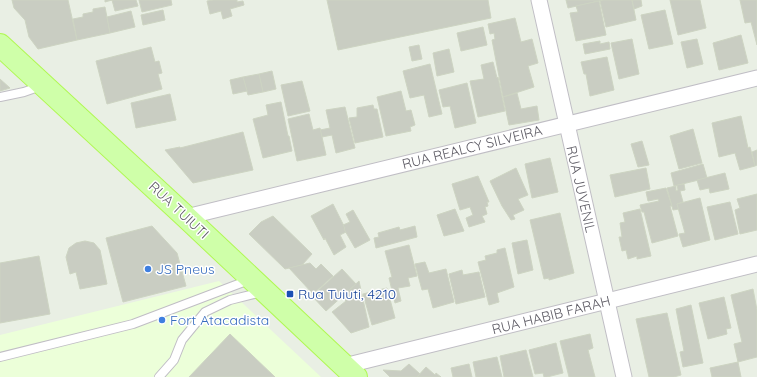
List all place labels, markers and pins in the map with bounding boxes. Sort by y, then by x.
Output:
place label: JS Pneus [156,260,215,278]
marker: JS Pneus [143,264,153,274]
place label: Rua Tuiuti, 4210 [298,285,396,303]
marker: Rua Tuiuti, 4210 [285,289,295,299]
place label: Fort Atacadista [170,311,269,329]
marker: Fort Atacadista [157,315,167,325]

